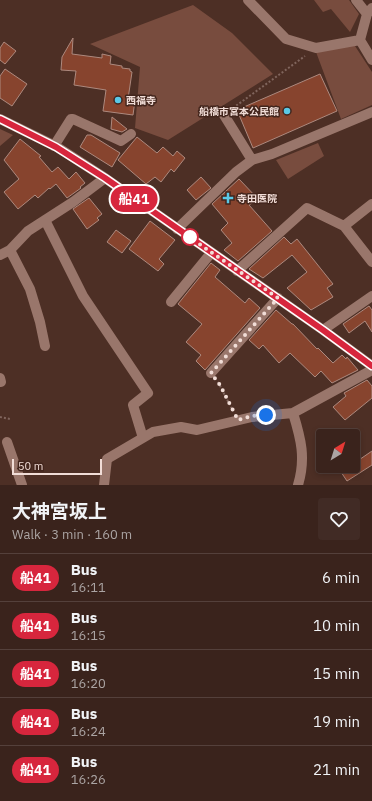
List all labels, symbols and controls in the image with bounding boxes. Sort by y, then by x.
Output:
place label: 西福寺 [126,94,156,107]
marker: 西福寺 [113,95,123,105]
place label: 船橋市宮本公民館 [199,105,279,118]
marker: 船橋市宮本公民館 [282,106,292,116]
line badge: 船41 [111,186,157,212]
text: 船41 [119,190,149,208]
marker: 寺田医院 [222,192,234,204]
place label: 寺田医院 [237,192,277,205]
unlabelled marker [181,228,199,246]
your location [256,405,276,425]
north arrow [316,429,360,473]
map controls [316,429,360,473]
scale bar [12,457,102,476]
text: 50 m [18,459,43,473]
button: heart [318,498,360,540]
text: 大神宮坂上 [12,499,107,523]
text: Walk · 3 min · 160 m [12,526,132,543]
text: Bus [71,560,97,579]
text: 6 min [322,568,360,587]
text: 船41 [20,569,51,587]
text: 16:11 [71,579,106,596]
text: Bus [71,608,97,627]
text: 10 min [313,616,360,635]
text: 船41 [20,617,51,635]
text: 16:15 [71,627,106,644]
text: Bus [71,656,97,675]
text: 15 min [313,664,360,683]
text: 船41 [20,665,51,683]
text: 16:20 [71,675,106,692]
text: Bus [71,704,97,723]
text: 19 min [313,712,360,731]
text: 船41 [20,713,51,731]
text: 16:24 [71,723,106,740]
text: Bus [71,752,97,771]
text: 21 min [313,760,360,779]
text: 船41 [20,761,51,779]
text: 16:26 [71,771,106,788]

